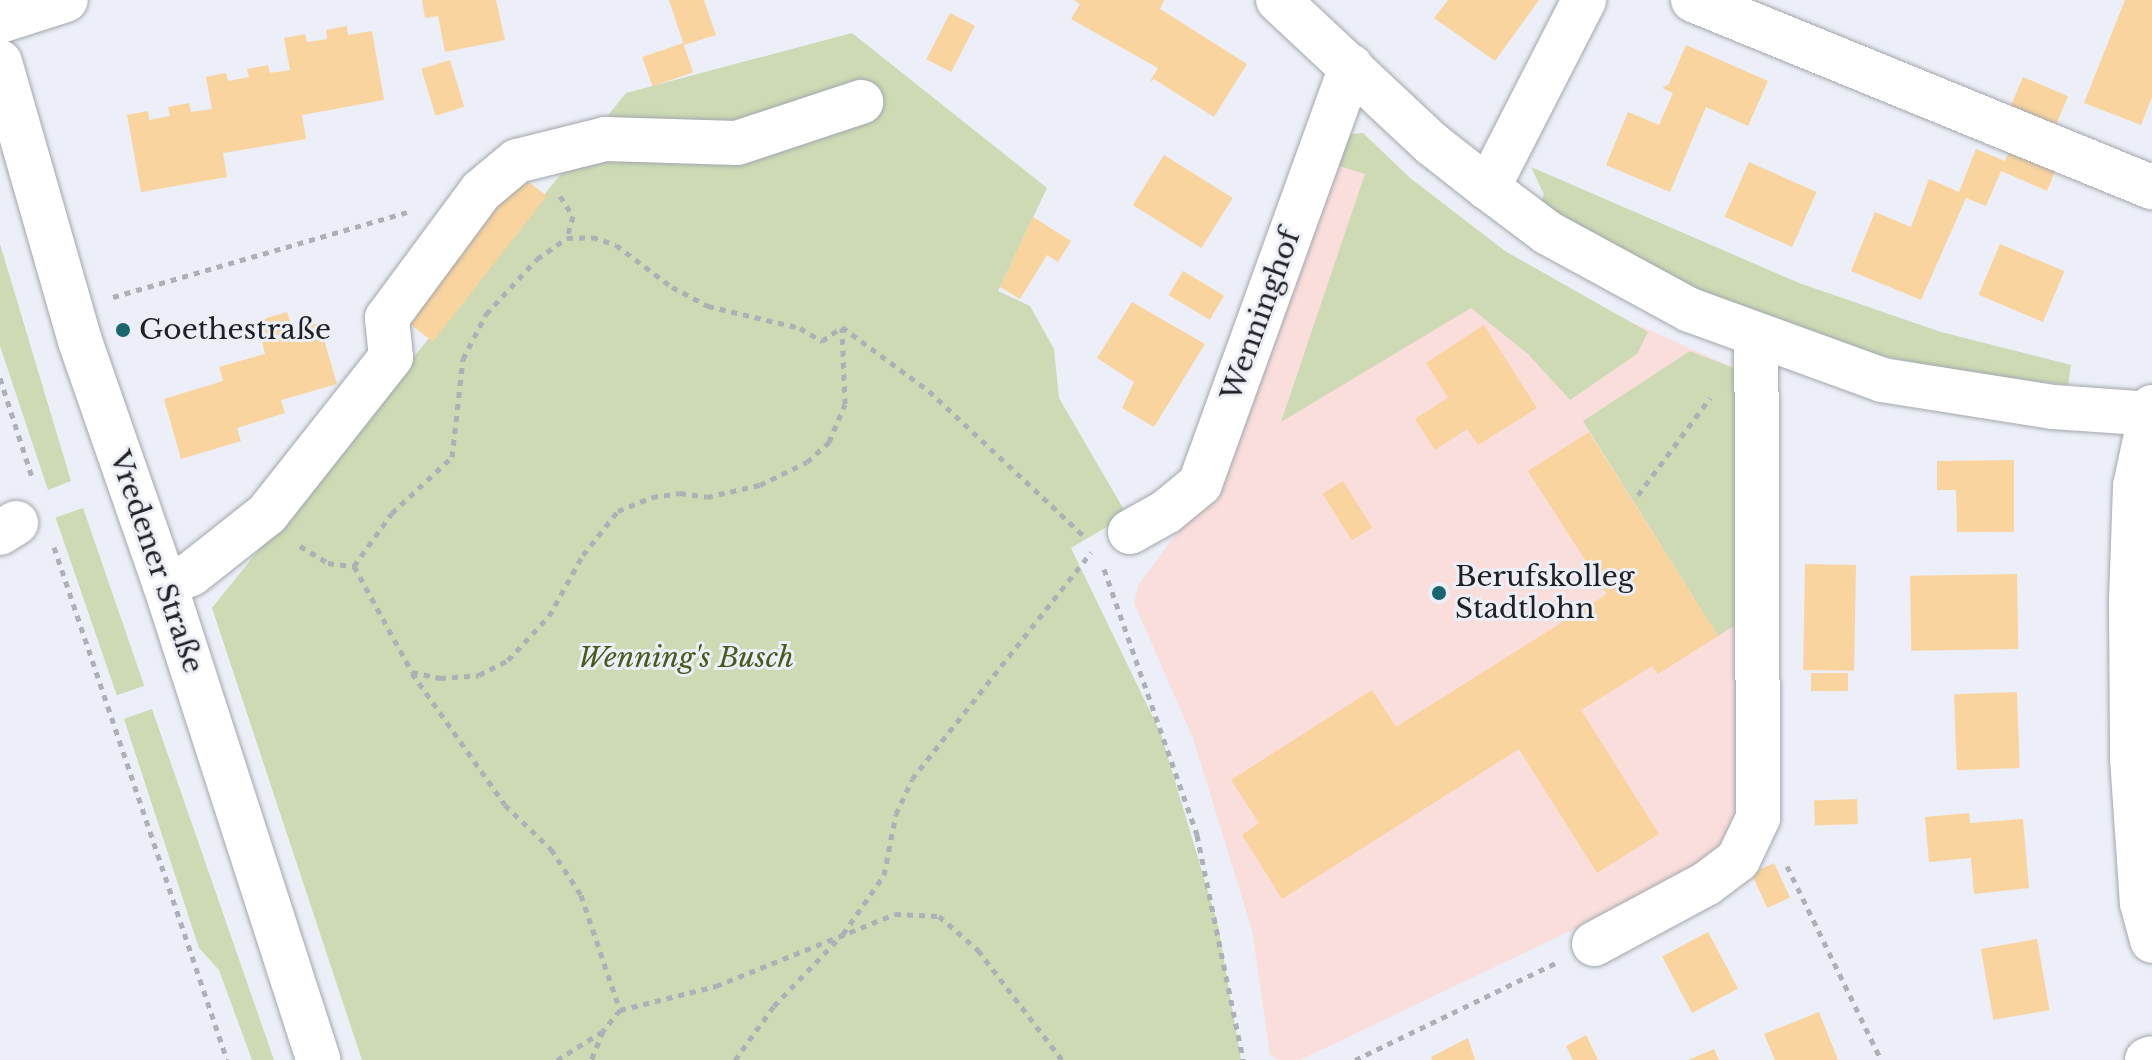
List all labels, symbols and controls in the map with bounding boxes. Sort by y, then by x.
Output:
street label: Wenninghof [1214,225,1308,405]
place label: Goethestraße [139,313,331,347]
marker: Goethestraße [114,321,132,339]
street label: Vredener Straße [102,446,210,678]
place label: Berufskolleg Stadtlohn [1455,560,1634,626]
marker: Berufskolleg Stadtlohn [1430,584,1448,602]
park label: Wenning's Busch [578,641,794,675]

